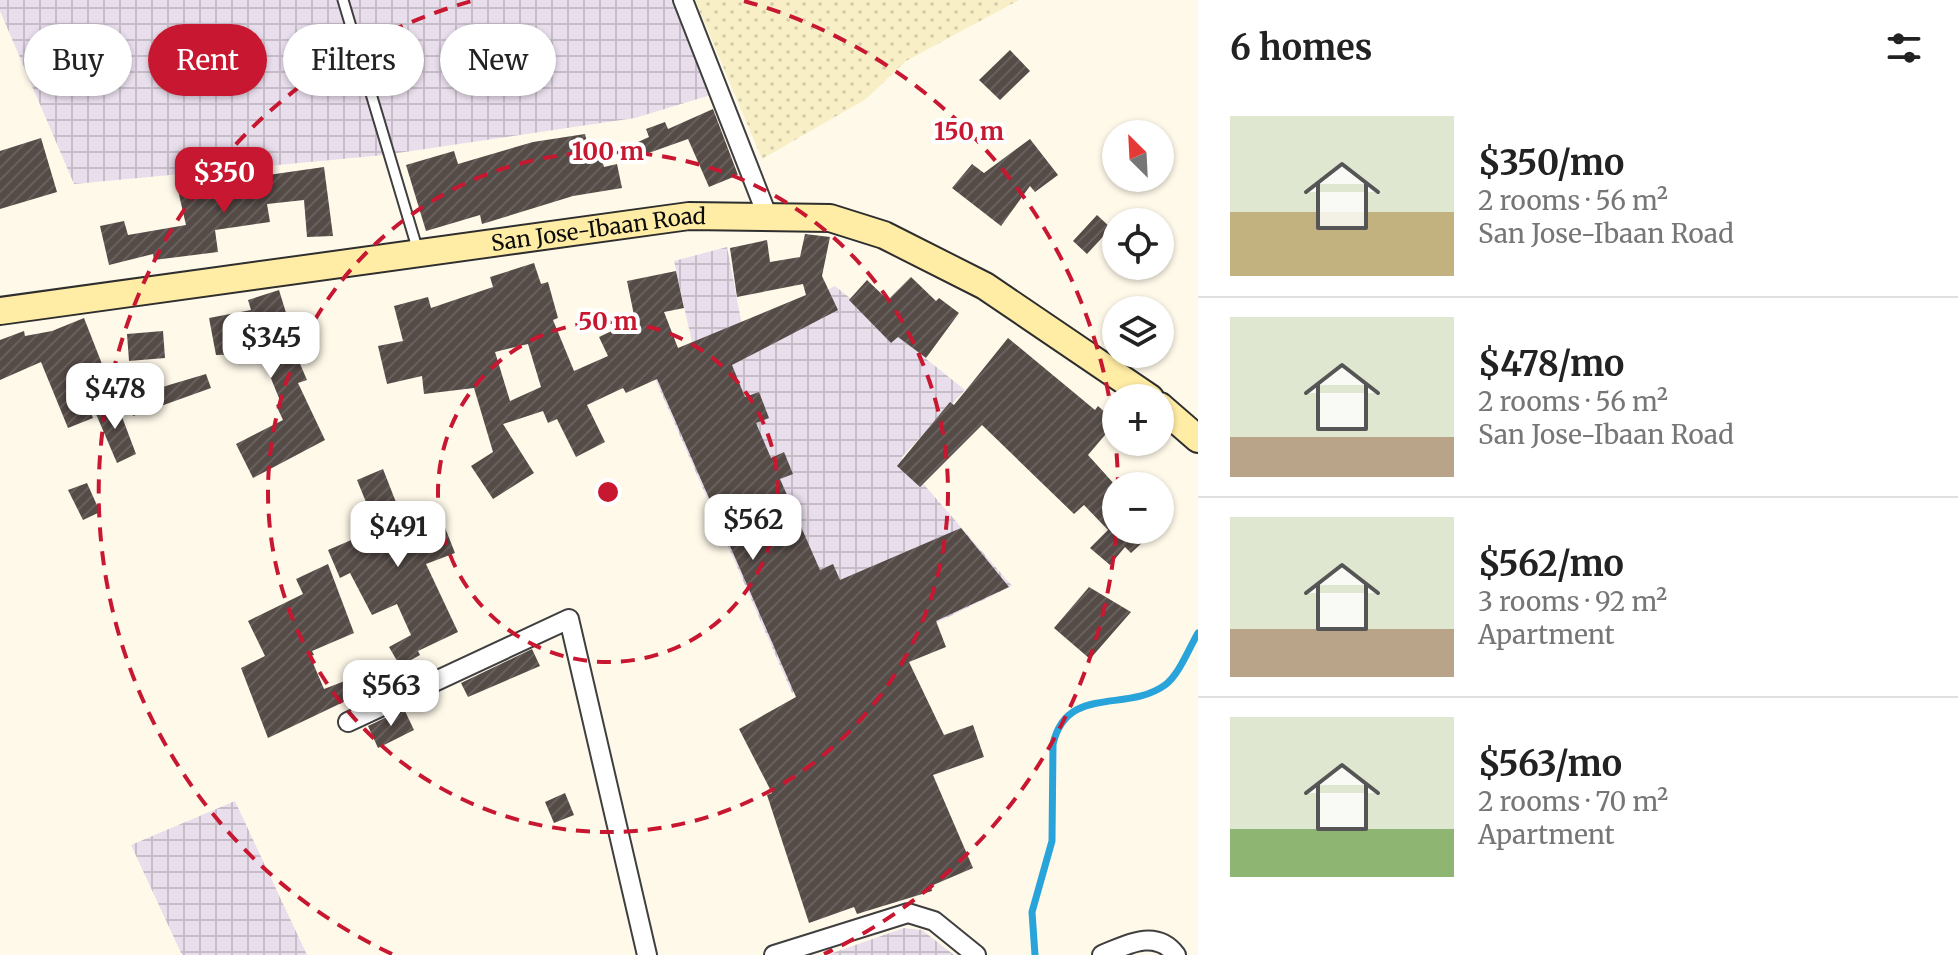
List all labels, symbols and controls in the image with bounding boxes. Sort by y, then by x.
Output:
chip: Buy [24,24,132,96]
chip: Rent [148,24,267,96]
chip: Filters [283,24,424,96]
chip: New [440,24,556,96]
icon: filters [1882,26,1926,70]
text: 6 homes [1230,27,1372,69]
text: 150 m [934,116,1004,147]
north arrow [1102,120,1174,192]
map controls [1102,120,1174,544]
text: 100 m [572,136,644,167]
text: $350/mo [1478,142,1624,184]
pin: $350 [177,147,271,215]
icon: home [1294,148,1390,244]
text: $350 [193,156,255,189]
text: 2 rooms · 56 m² [1478,184,1668,217]
street label: San Jose-Ibaan Road [489,202,706,257]
button: locate [1102,208,1174,280]
text: San Jose-Ibaan Road [1478,217,1734,250]
button: layers [1102,296,1174,368]
text: 50 m [578,306,638,337]
pin: $345 [224,312,318,380]
text: $345 [241,321,301,354]
text: $478/mo [1478,343,1624,385]
icon: home [1294,349,1390,445]
pin: $478 [68,363,162,431]
text: $478 [84,372,146,405]
button: + [1102,384,1174,456]
text: 2 rooms · 56 m² [1478,385,1668,418]
text: San Jose-Ibaan Road [1478,418,1734,451]
button: − [1102,472,1174,544]
centre of rings [594,478,622,506]
pin: $562 [706,494,800,562]
pin: $491 [351,501,445,569]
text: $562 [723,503,784,536]
text: $491 [368,510,428,543]
text: $562/mo [1478,543,1624,585]
icon: home [1294,549,1390,645]
text: 3 rooms · 92 m² [1478,585,1667,618]
text: Apartment [1478,618,1615,651]
pin: $563 [344,660,438,728]
text: $563 [361,669,421,702]
text: $563/mo [1478,743,1622,785]
icon: home [1294,749,1390,845]
text: 2 rooms · 70 m² [1478,785,1668,818]
text: Apartment [1478,818,1615,851]

